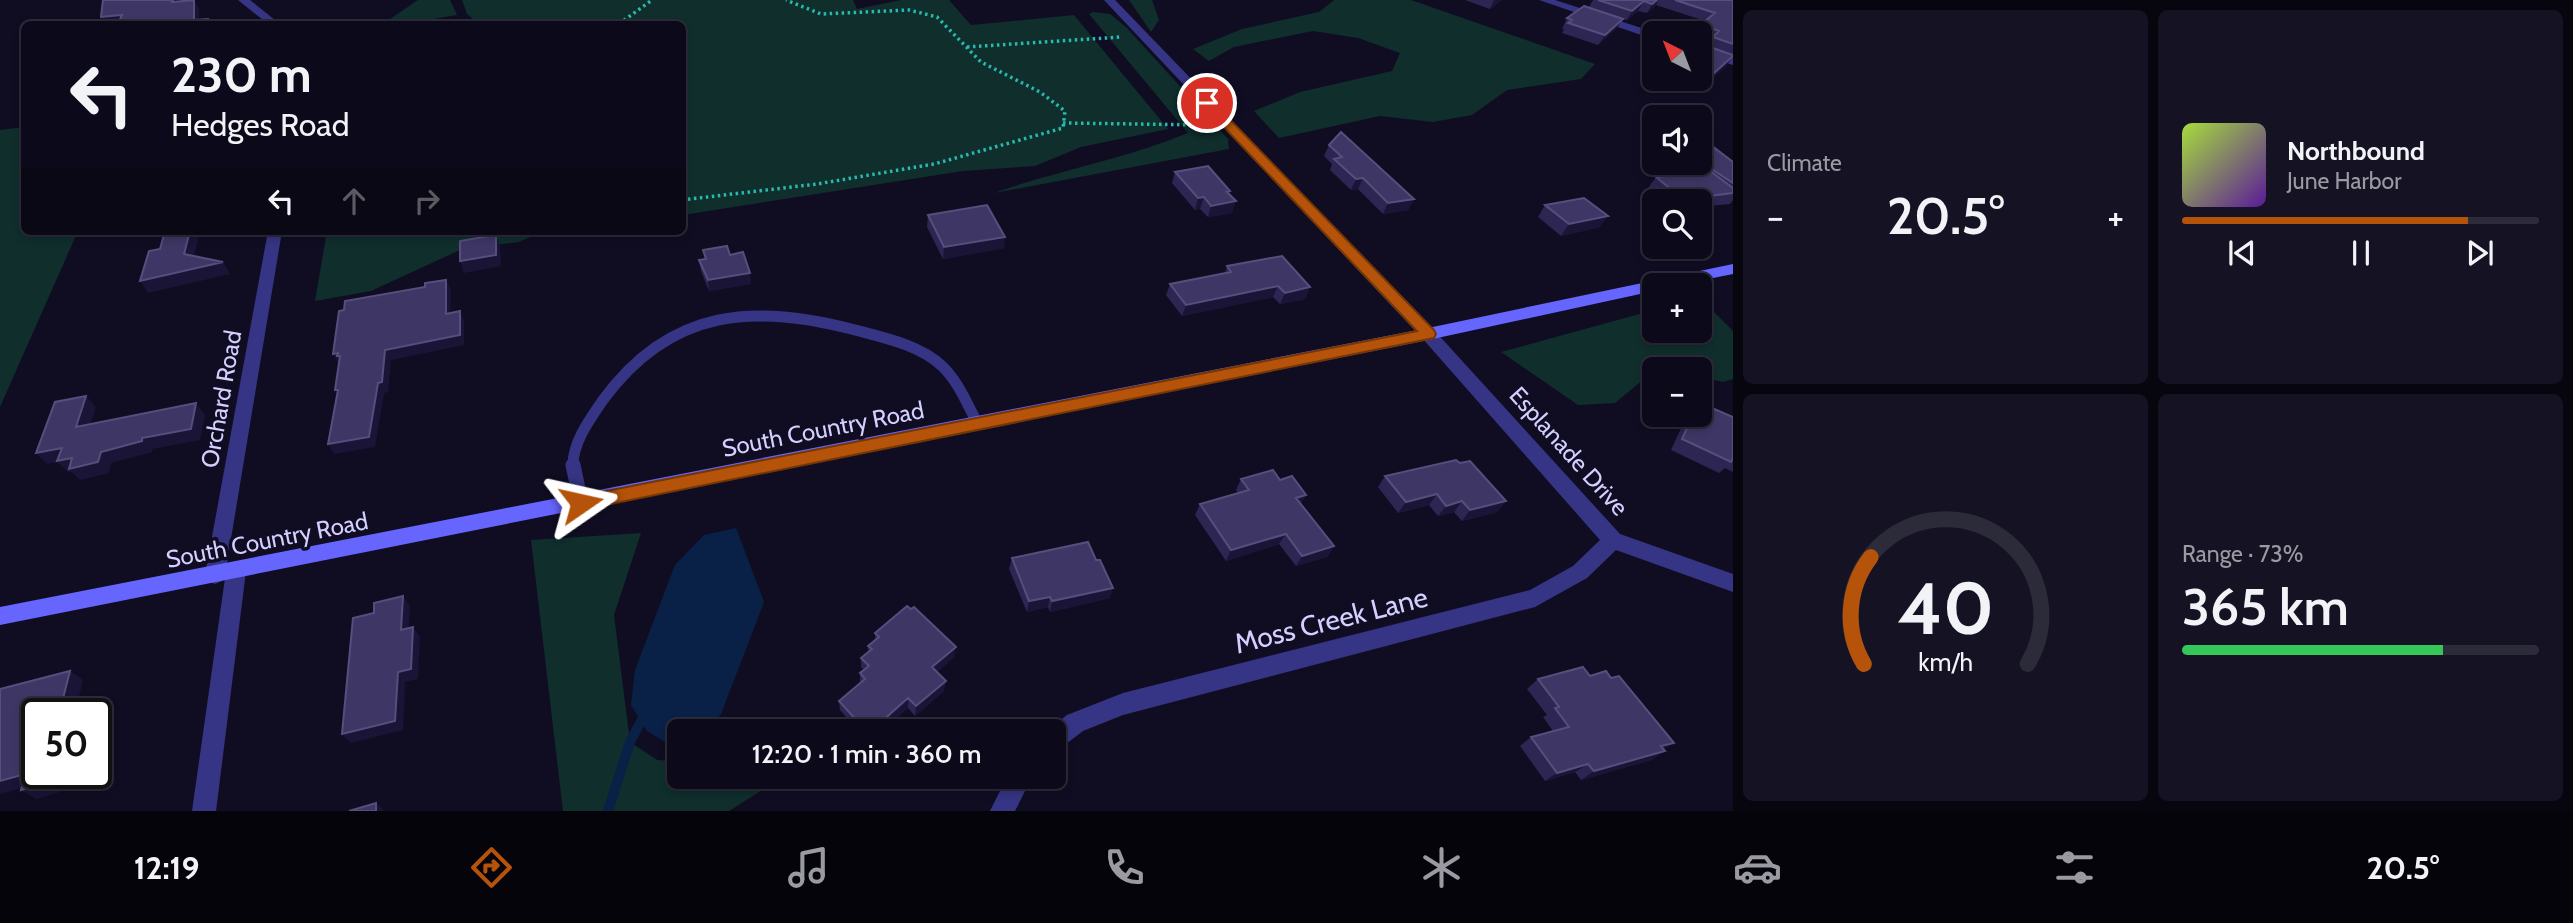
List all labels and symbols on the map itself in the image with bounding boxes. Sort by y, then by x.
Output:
north arrow [1642,21,1712,91]
pin [1177,73,1237,133]
street label: Orchard Road [195,328,247,470]
street label: Esplanade Drive [1504,381,1634,521]
street label: South Country Road [720,395,926,463]
position arrow [544,466,618,540]
street label: South Country Road [164,506,370,574]
street label: Moss Creek Lane [1231,580,1431,660]
speed limit sign: 50 [21,698,112,789]

